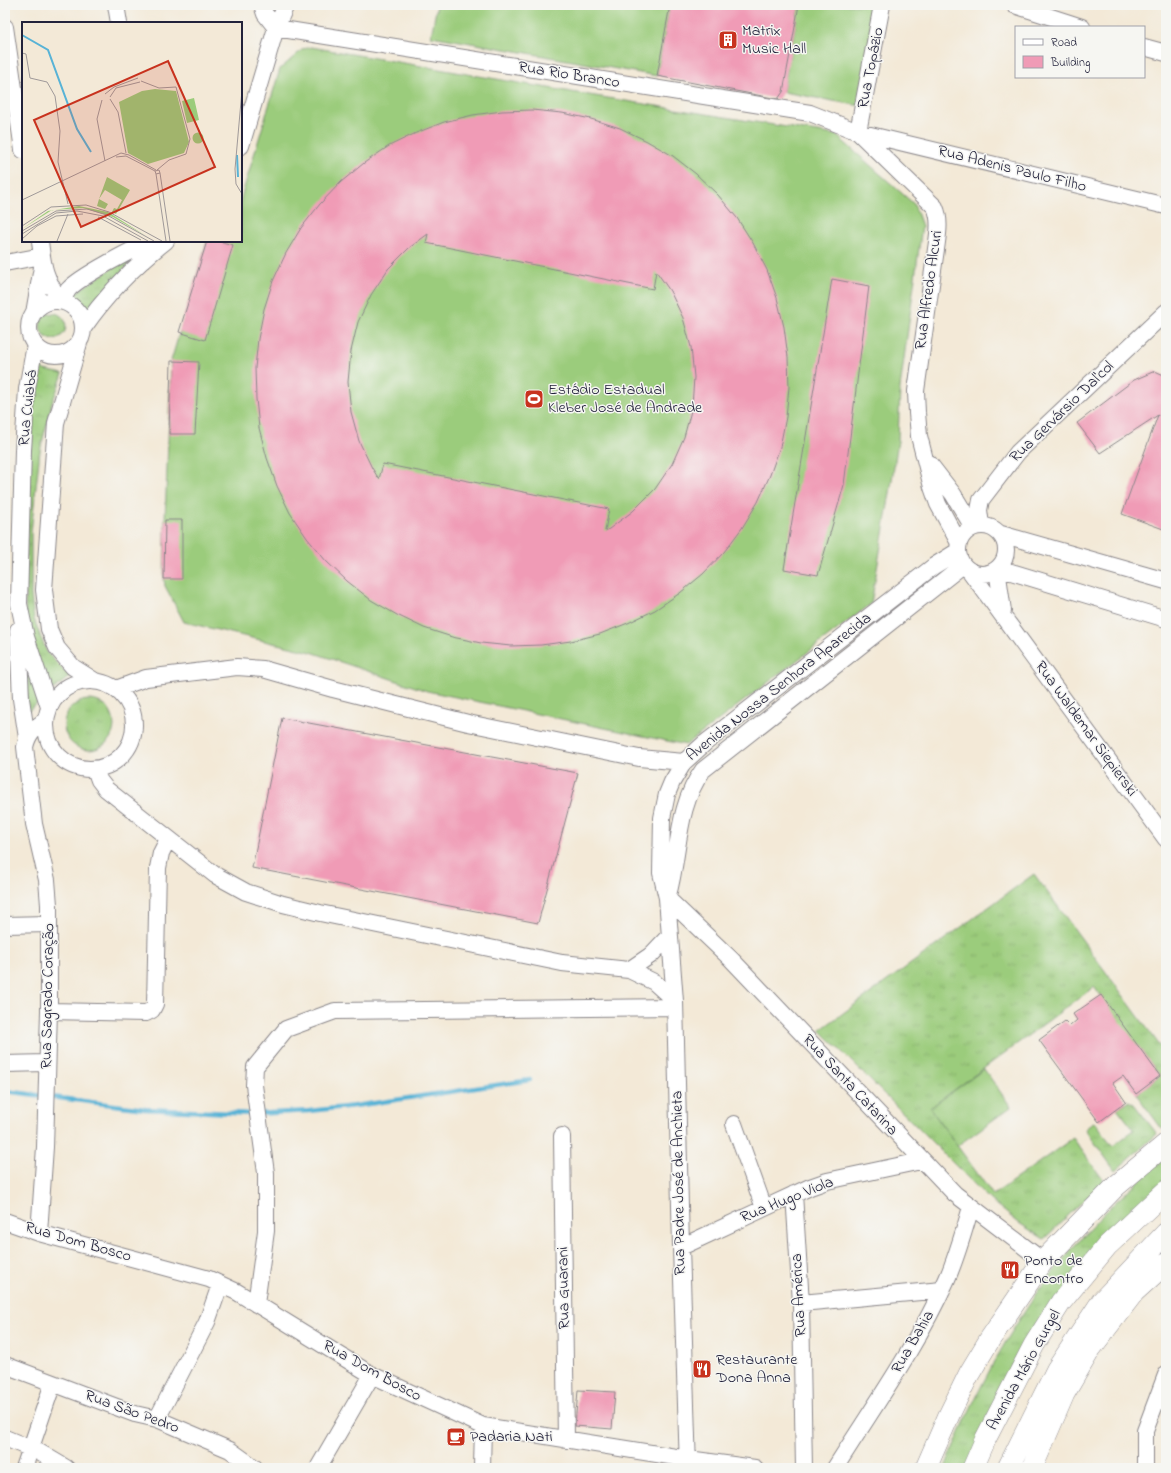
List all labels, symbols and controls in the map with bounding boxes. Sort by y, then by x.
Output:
place label: Matrix Music Hall [742,19,807,61]
inset map [22,22,242,242]
street label: Rua Topázio [851,25,891,111]
legend [1015,26,1145,78]
building icon: Matrix Music Hall [717,29,739,51]
text: Road [1051,34,1077,52]
text: Building [1050,54,1090,73]
street label: Rua Rio Branco [517,55,621,95]
street label: Rua Adenis Paulo Filho [935,139,1089,199]
street label: Rua Alfredo Alcuri [909,229,949,351]
street label: Rua Gervársio Dal'col [1004,355,1120,468]
street label: Rua Cuiabá [12,369,44,447]
place label: Estádio Estadual Kleber José de Andrade [548,378,703,420]
sports icon: Estádio Estadual Kleber José de Andrade [523,388,545,410]
street label: Avenida Nossa Senhora Aparecida [681,607,877,767]
street label: Rua Waldemar Siepierski [1029,656,1144,802]
street label: Rua Sagrado Coração [35,923,61,1069]
street label: Rua Santa Catarina [796,1029,904,1141]
street label: Rua Padre José de Anchieta [665,1090,693,1276]
street label: Rua Hugo Viola [737,1170,837,1230]
street label: Rua Dom Bosco [22,1215,134,1269]
street label: Rua Guarani [551,1246,577,1330]
place label: Ponto de Encontro [1024,1249,1084,1291]
street label: Rua América [785,1253,813,1337]
restaurant icon: Ponto de Encontro [999,1259,1021,1281]
street label: Avenida Mário Gurgel [981,1305,1067,1435]
street label: Rua Bahia [885,1306,941,1378]
street label: Rua Dom Bosco [318,1334,426,1408]
place label: Restaurante Dona Anna [715,1348,798,1390]
restaurant icon: Restaurante Dona Anna [691,1358,713,1380]
street label: Rua São Pedro [81,1384,183,1440]
place label: Padaria Nati [470,1425,553,1449]
cafe icon: Padaria Nati [445,1426,467,1448]

